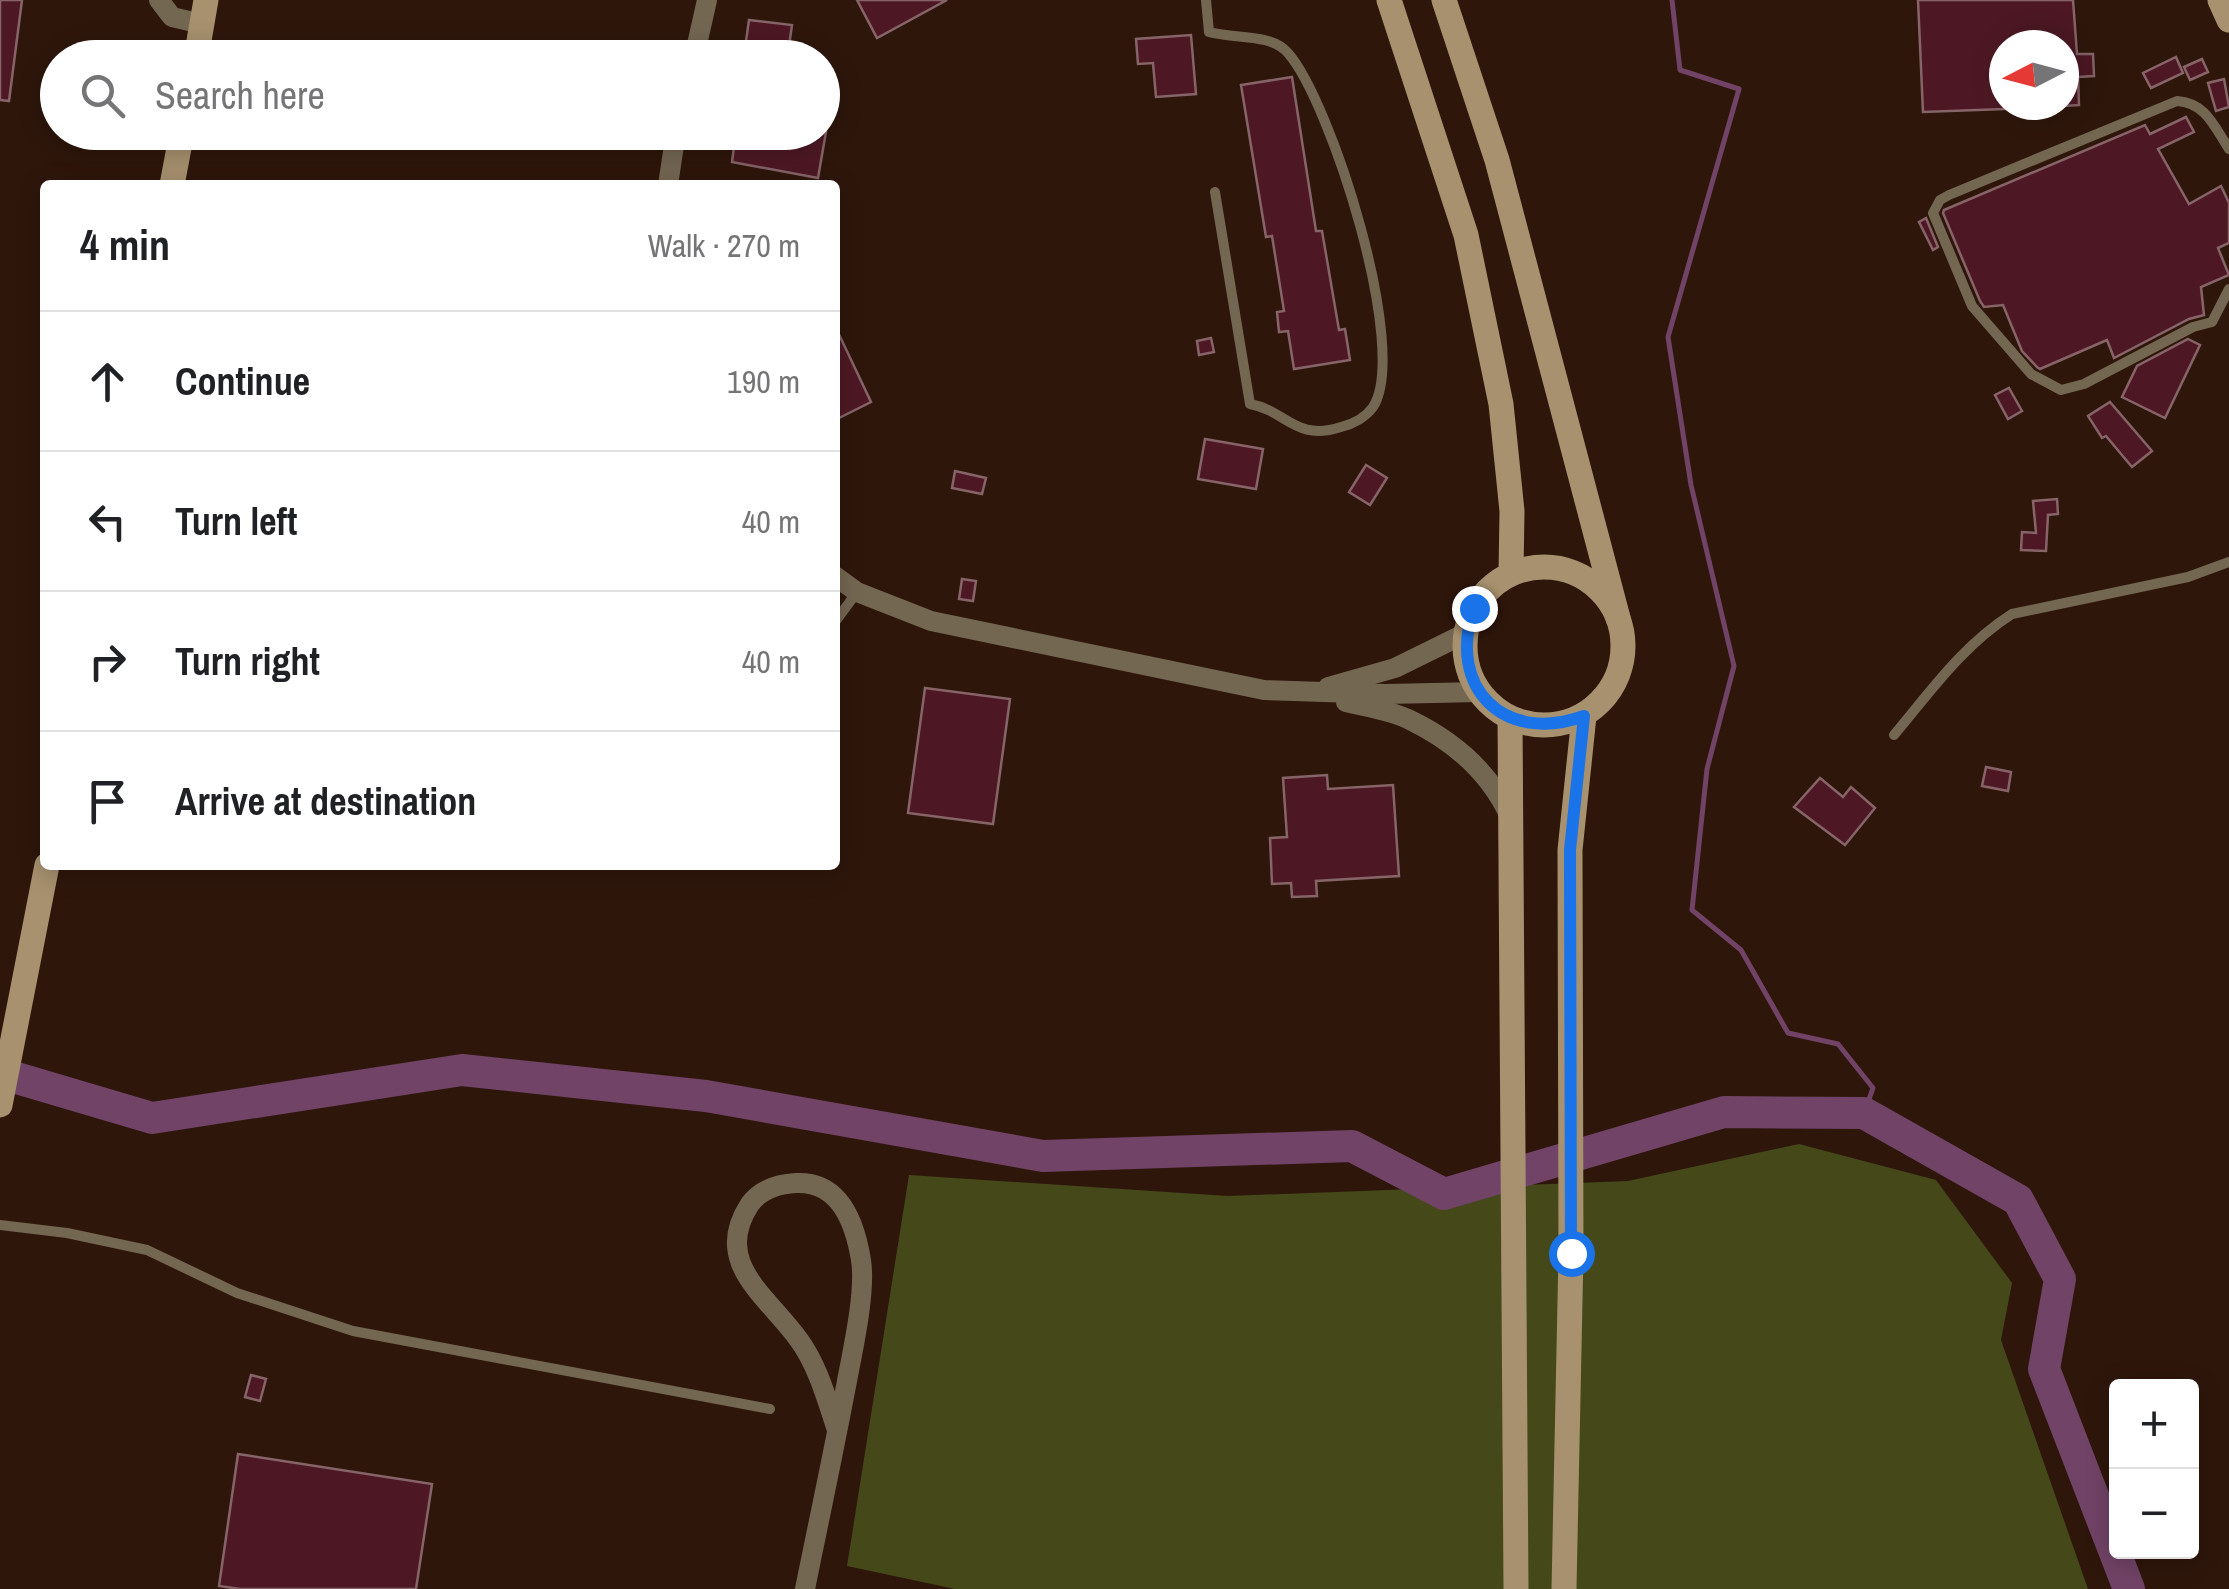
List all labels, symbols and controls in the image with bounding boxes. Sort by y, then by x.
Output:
north arrow [1989,30,2079,120]
search box [40,40,840,150]
icon: search [75,68,130,123]
text: Search here [155,70,325,121]
text: 4 min [80,217,170,273]
text: Walk · 270 m [648,224,800,267]
icon: ahead [80,354,135,409]
text: Continue [175,356,310,407]
text: 190 m [727,360,800,403]
icon: left [80,494,135,549]
text: Turn left [175,496,297,547]
text: 40 m [742,500,800,543]
route end [1452,586,1498,632]
icon: right [80,634,135,689]
text: Turn right [175,636,320,687]
text: 40 m [742,640,800,683]
icon: arrive [80,774,135,829]
text: Arrive at destination [175,776,476,827]
route start [1549,1231,1595,1277]
map controls [2109,1379,2199,1559]
button: + [2109,1379,2199,1469]
button: − [2109,1469,2199,1559]

